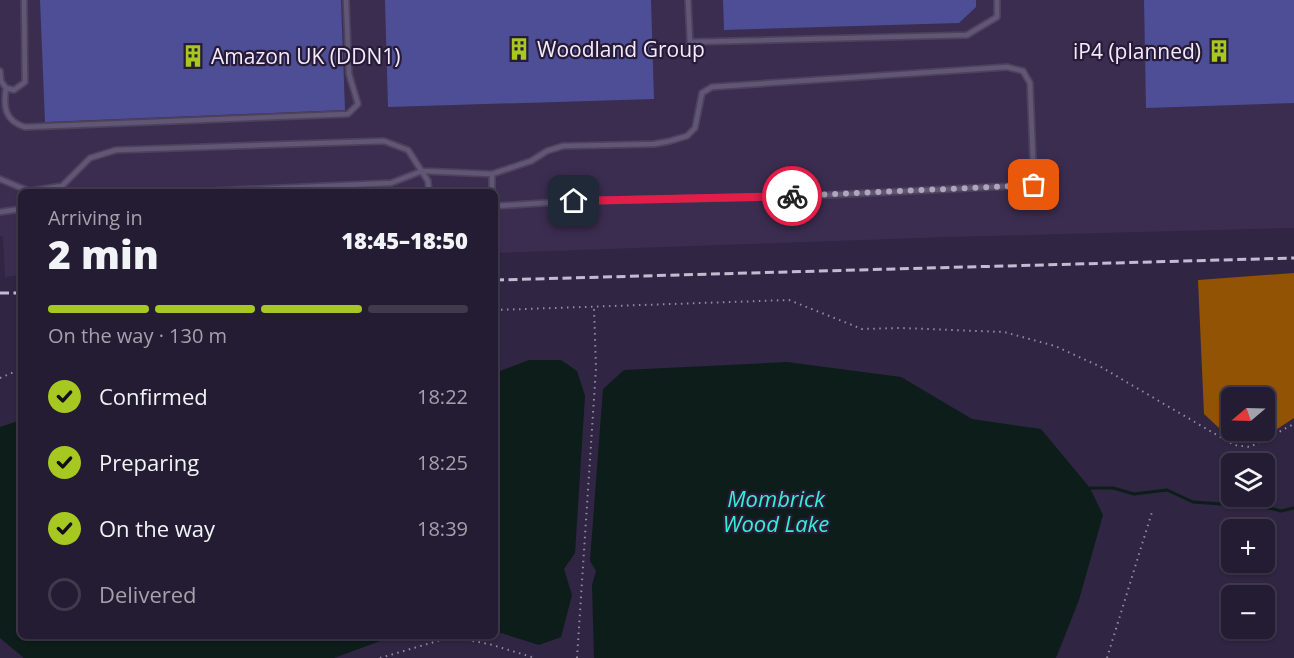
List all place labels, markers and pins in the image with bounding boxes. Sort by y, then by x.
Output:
place label: Woodland Group [537,35,705,63]
building icon: Woodland Group [506,36,532,62]
place label: iP4 (planned) [1073,37,1201,65]
building icon: iP4 (planned) [1206,38,1232,64]
place label: Amazon UK (DDN1) [211,42,401,70]
building icon: Amazon UK (DDN1) [180,43,206,69]
pin [1008,159,1059,210]
pin [548,175,599,226]

